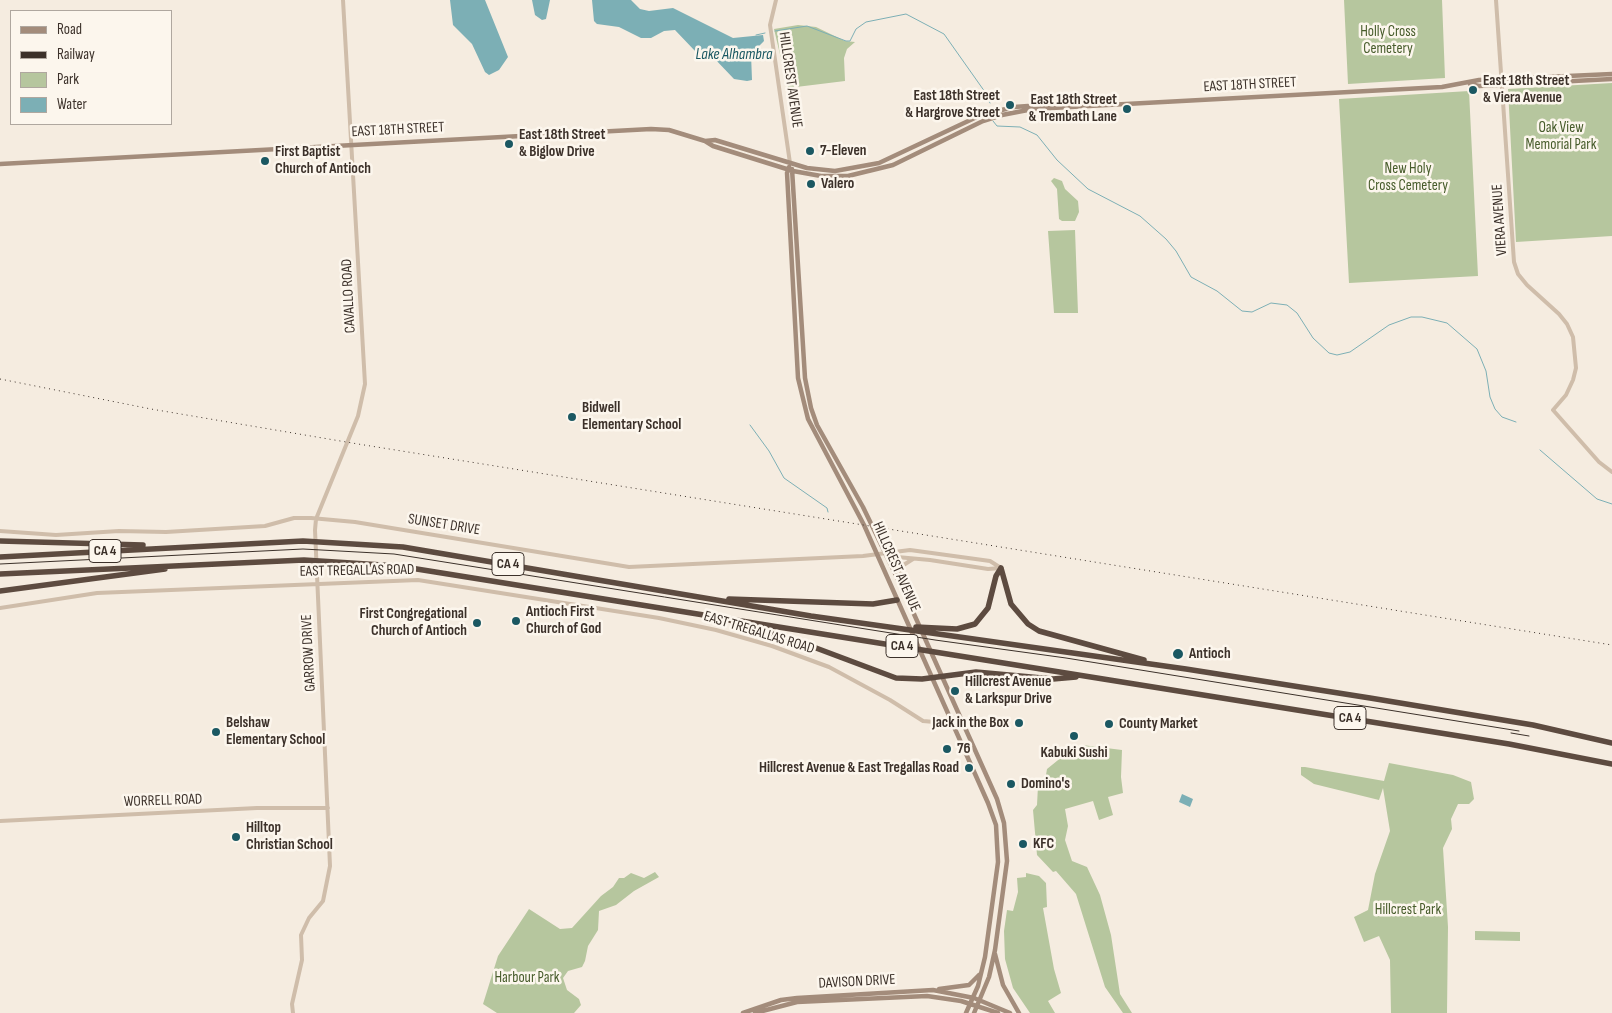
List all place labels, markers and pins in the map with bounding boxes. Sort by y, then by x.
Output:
place label: East 18th Street & Viera Avenue [1483,72,1569,107]
marker: East 18th Street & Viera Avenue [1467,84,1479,96]
place label: East 18th Street & Hargrove Street [905,87,1000,122]
place label: East 18th Street & Trembath Lane [1028,91,1117,126]
marker: East 18th Street & Hargrove Street [1004,99,1016,111]
marker: East 18th Street & Trembath Lane [1121,103,1133,115]
place label: East 18th Street & Biglow Drive [519,126,605,161]
marker: East 18th Street & Biglow Drive [503,138,515,150]
place label: 7-Eleven [820,142,867,160]
place label: First Baptist Church of Antioch [275,143,371,178]
marker: 7-Eleven [804,145,816,157]
marker: First Baptist Church of Antioch [259,155,271,167]
place label: Valero [821,175,854,193]
marker: Valero [805,178,817,190]
place label: Bidwell Elementary School [582,399,681,434]
marker: Bidwell Elementary School [566,411,578,423]
place label: Antioch First Church of God [526,603,601,638]
place label: First Congregational Church of Antioch [359,605,467,640]
marker: Antioch First Church of God [510,615,522,627]
marker: First Congregational Church of Antioch [471,617,483,629]
place label: Antioch [1189,645,1231,663]
marker: Antioch [1171,647,1185,661]
place label: Hillcrest Avenue & Larkspur Drive [965,673,1052,708]
marker: Hillcrest Avenue & Larkspur Drive [949,685,961,697]
place label: Belshaw Elementary School [226,714,325,749]
place label: Jack in the Box [932,714,1009,732]
place label: County Market [1119,715,1198,733]
marker: Jack in the Box [1013,717,1025,729]
marker: County Market [1103,718,1115,730]
marker: Belshaw Elementary School [210,726,222,738]
marker: Kabuki Sushi [1068,730,1080,742]
place label: 76 [957,740,971,758]
marker: 76 [941,743,953,755]
place label: Kabuki Sushi [1041,744,1107,762]
place label: Hillcrest Avenue & East Tregallas Road [759,759,959,777]
marker: Hillcrest Avenue & East Tregallas Road [963,762,975,774]
place label: Domino's [1021,775,1070,793]
marker: Domino's [1005,778,1017,790]
place label: Hilltop Christian School [246,819,333,854]
marker: Hilltop Christian School [230,831,242,843]
place label: KFC [1033,835,1054,853]
marker: KFC [1017,838,1029,850]

